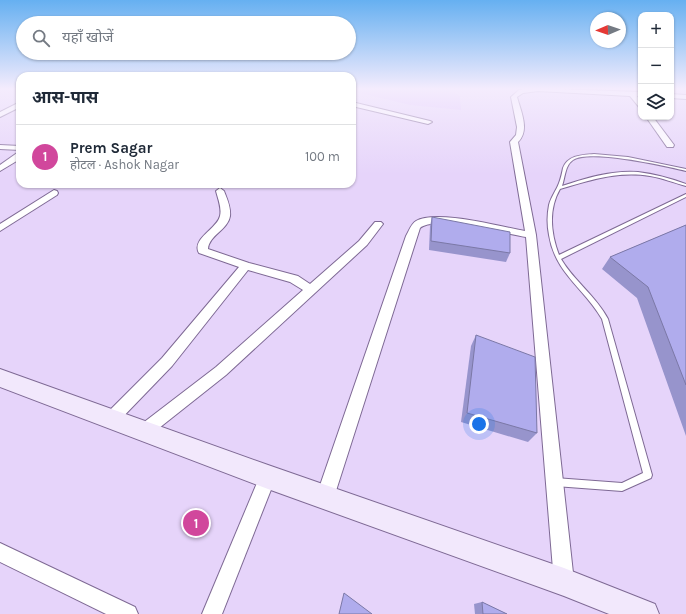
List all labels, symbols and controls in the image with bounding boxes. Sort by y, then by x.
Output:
north arrow [590,12,626,48]
map controls [638,12,674,120]
button: + [638,12,674,48]
search box [16,16,356,60]
icon: search [30,27,52,49]
text: यहाँ खोजें [62,28,113,46]
button: − [638,48,674,84]
button: layers [638,84,674,120]
text: आस-पास [32,87,98,107]
text: Prem Sagar [70,139,152,157]
text: 1 [43,149,47,164]
text: 100 m [305,149,340,164]
text: होटल · Ashok Nagar [70,157,179,172]
your location [469,414,489,434]
pin: 1 [183,508,209,538]

